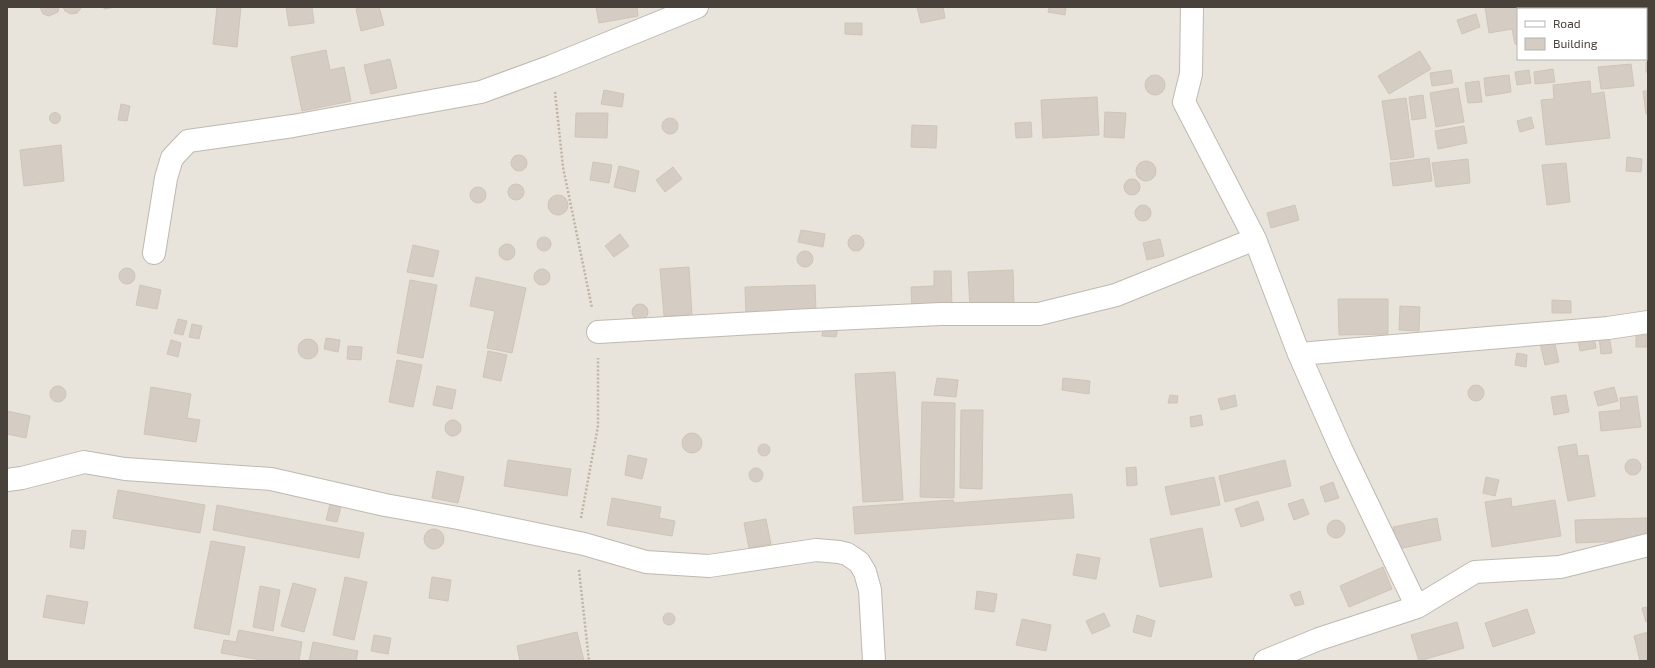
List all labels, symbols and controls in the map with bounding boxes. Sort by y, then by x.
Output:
legend [1517,8,1647,60]
text: Road [1553,16,1581,30]
text: Building [1553,36,1598,50]

